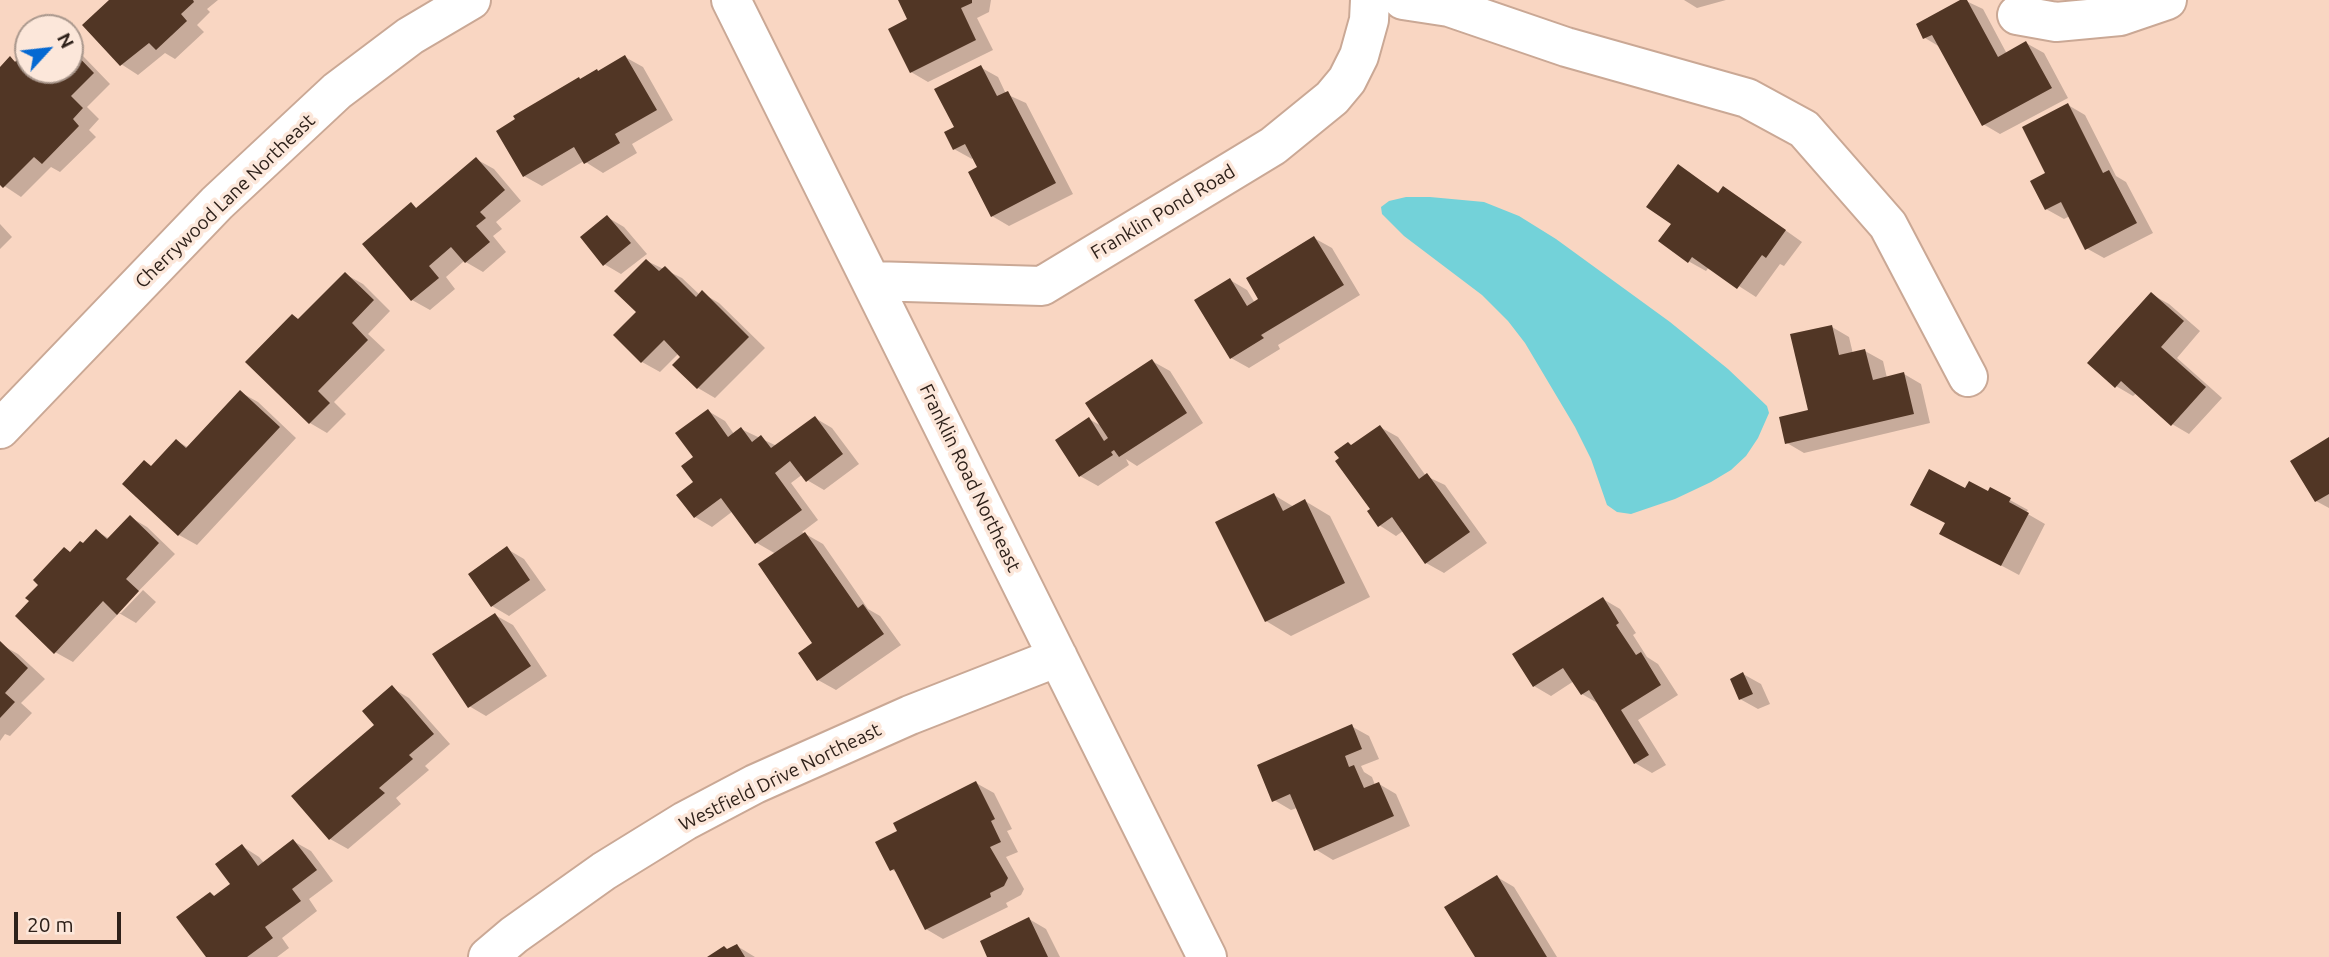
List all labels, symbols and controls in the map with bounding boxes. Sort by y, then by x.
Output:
north arrow [14,14,84,84]
text: N [53,29,79,52]
street label: Cherrywood Lane Northeast [130,109,320,293]
street label: Franklin Pond Road [1087,160,1239,264]
street label: Franklin Road Northeast [915,380,1025,576]
street label: Westfield Drive Northeast [675,718,885,836]
scale bar [18,898,124,942]
text: 20 m [27,912,74,936]

